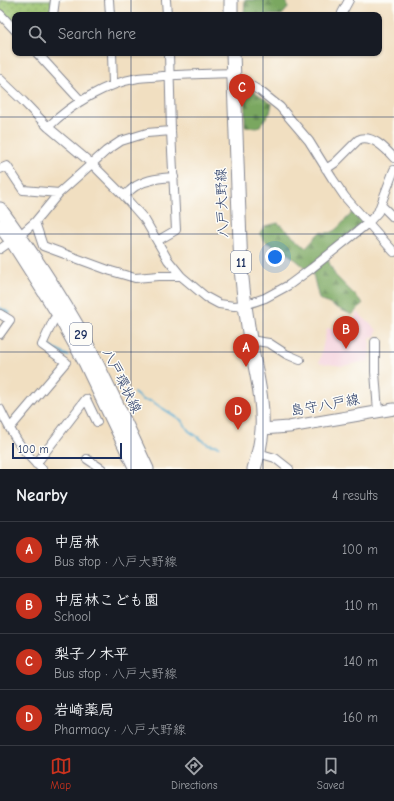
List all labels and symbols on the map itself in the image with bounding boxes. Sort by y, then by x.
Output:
pin: C [229,74,255,107]
street label: 八戸大野線 [212,168,232,238]
your location [265,247,285,267]
road number: 11 [231,251,251,273]
pin: B [333,316,359,349]
road number: 29 [70,323,92,345]
pin: A [233,334,259,367]
street label: 八戸環状線 [99,346,145,416]
street label: 島守八戸線 [289,391,361,419]
pin: D [225,397,251,430]
scale bar [12,441,122,460]

